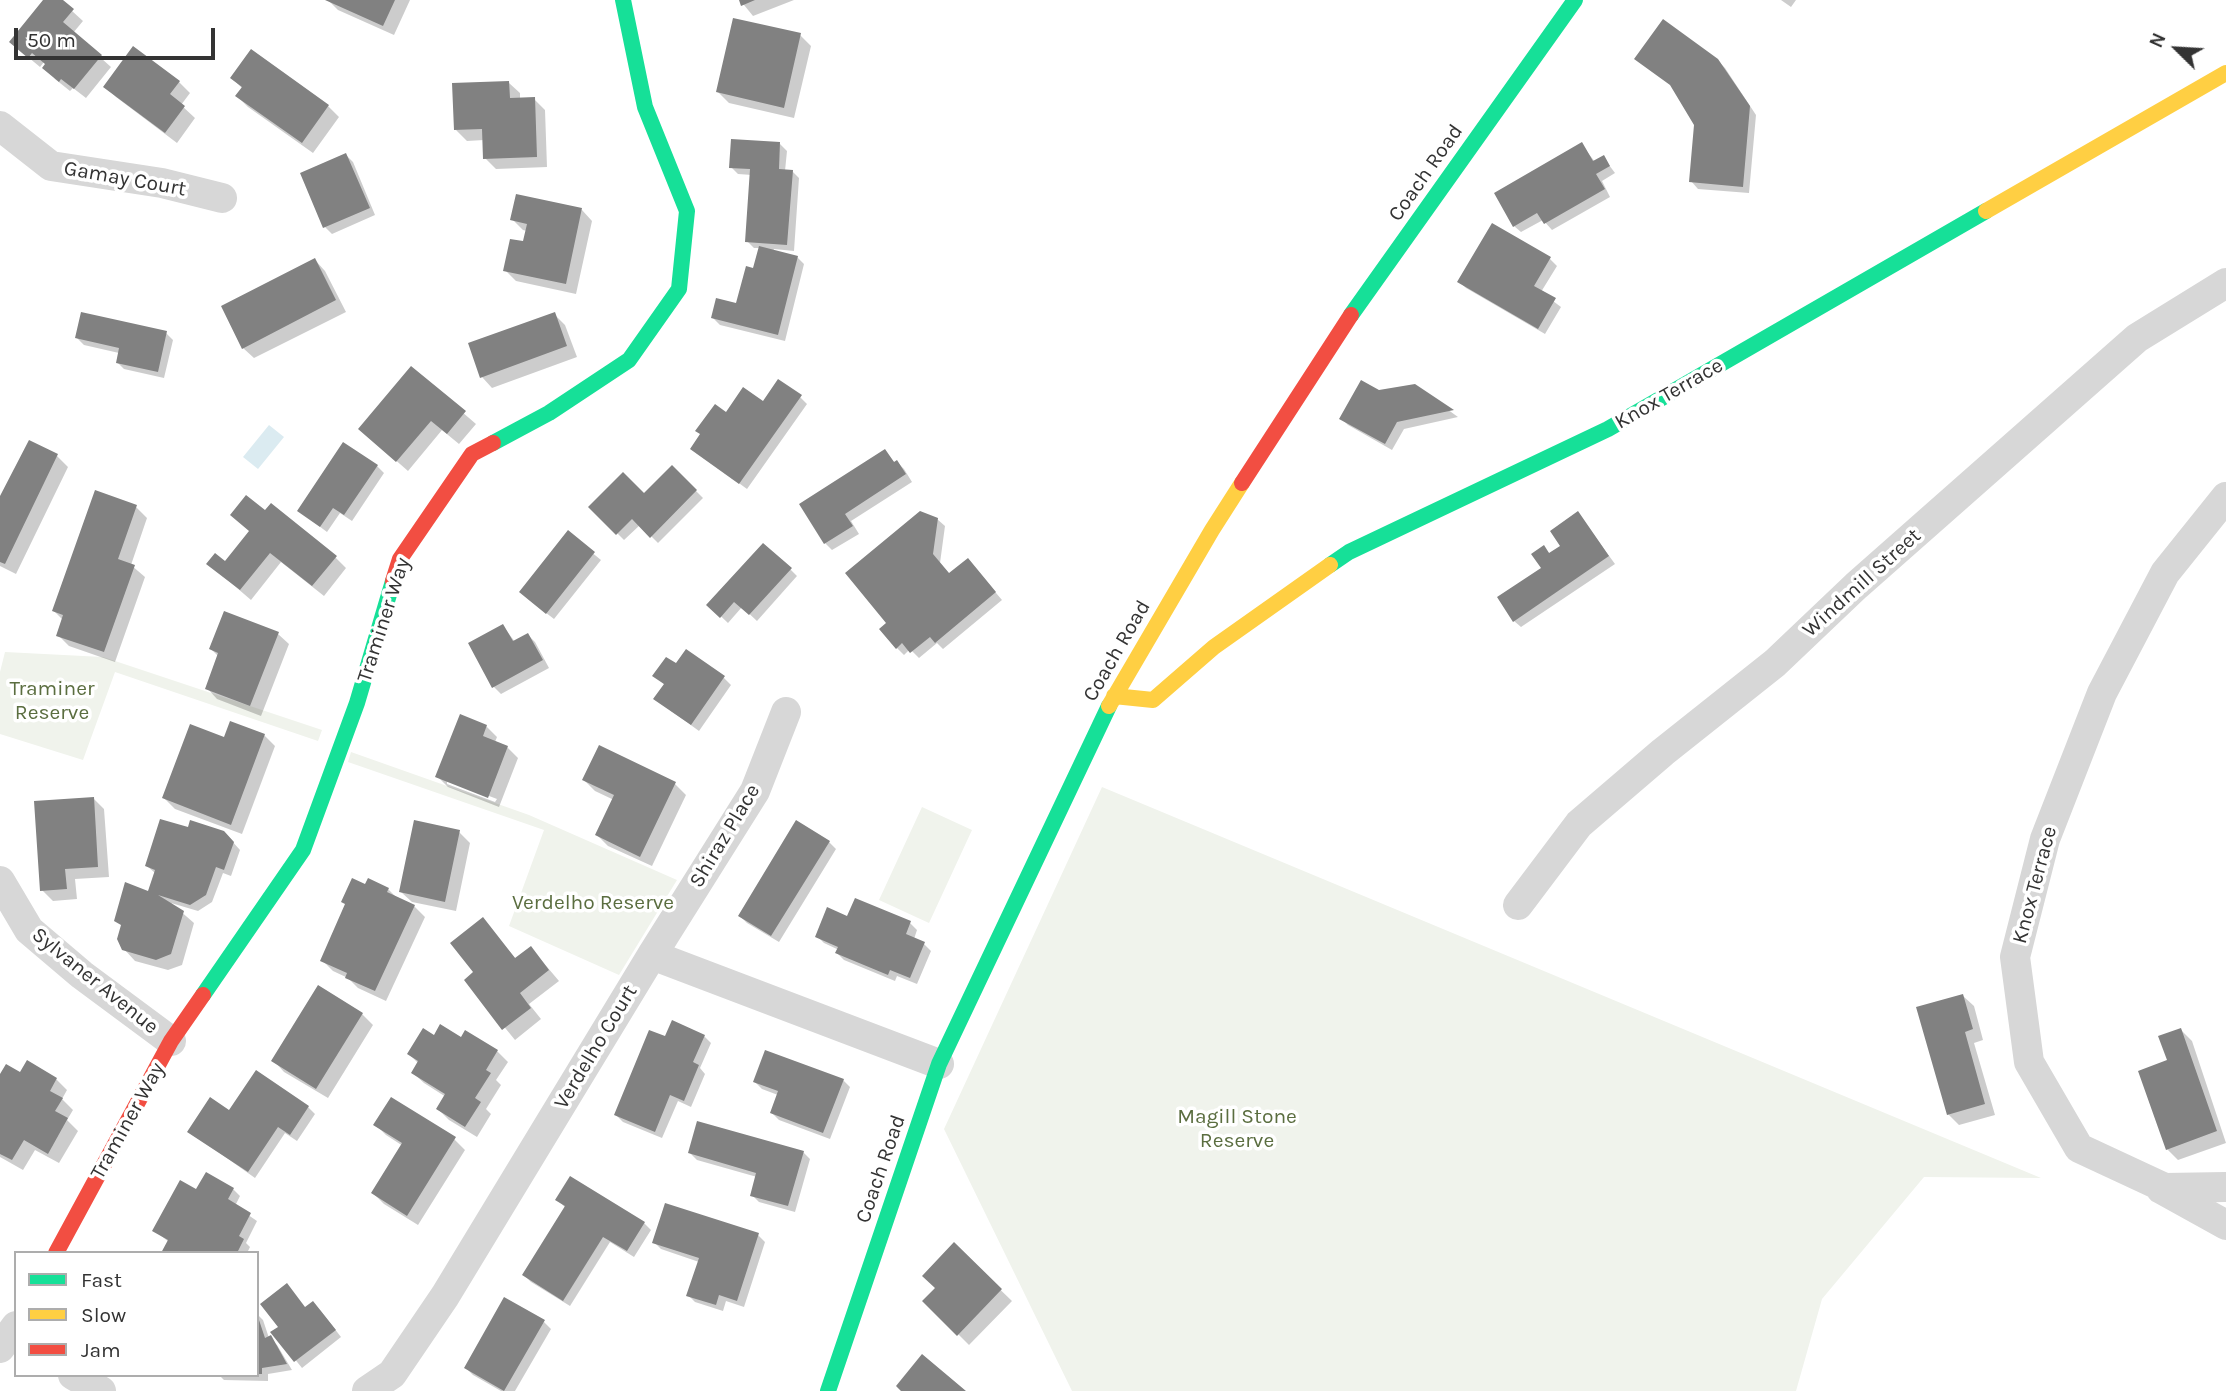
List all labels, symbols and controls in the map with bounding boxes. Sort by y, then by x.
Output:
scale bar [18,14,219,58]
north arrow [2142,14,2212,84]
text: 50 m [27,28,76,52]
text: N [2145,30,2171,51]
street label: Coach Road [1383,120,1469,226]
street label: Gamay Court [62,156,188,202]
street label: Knox Terrace [1610,353,1728,435]
street label: Windmill Street [1798,523,1926,643]
street label: Traminer Way [352,555,416,685]
street label: Coach Road [1078,596,1156,706]
park label: Traminer Reserve [9,676,95,726]
street label: Shiraz Place [684,780,766,892]
street label: Knox Terrace [2007,823,2063,947]
park label: Verdelho Reserve [512,890,674,916]
street label: Sylvaner Avenue [27,922,163,1040]
street label: Verdelho Court [549,980,643,1114]
street label: Traminer Way [86,1058,170,1184]
park label: Magill Stone Reserve [1177,1104,1297,1154]
street label: Coach Road [851,1112,911,1226]
legend [14,1251,259,1377]
text: Fast [81,1268,122,1292]
text: Slow [81,1303,126,1327]
text: Jam [81,1338,121,1362]

